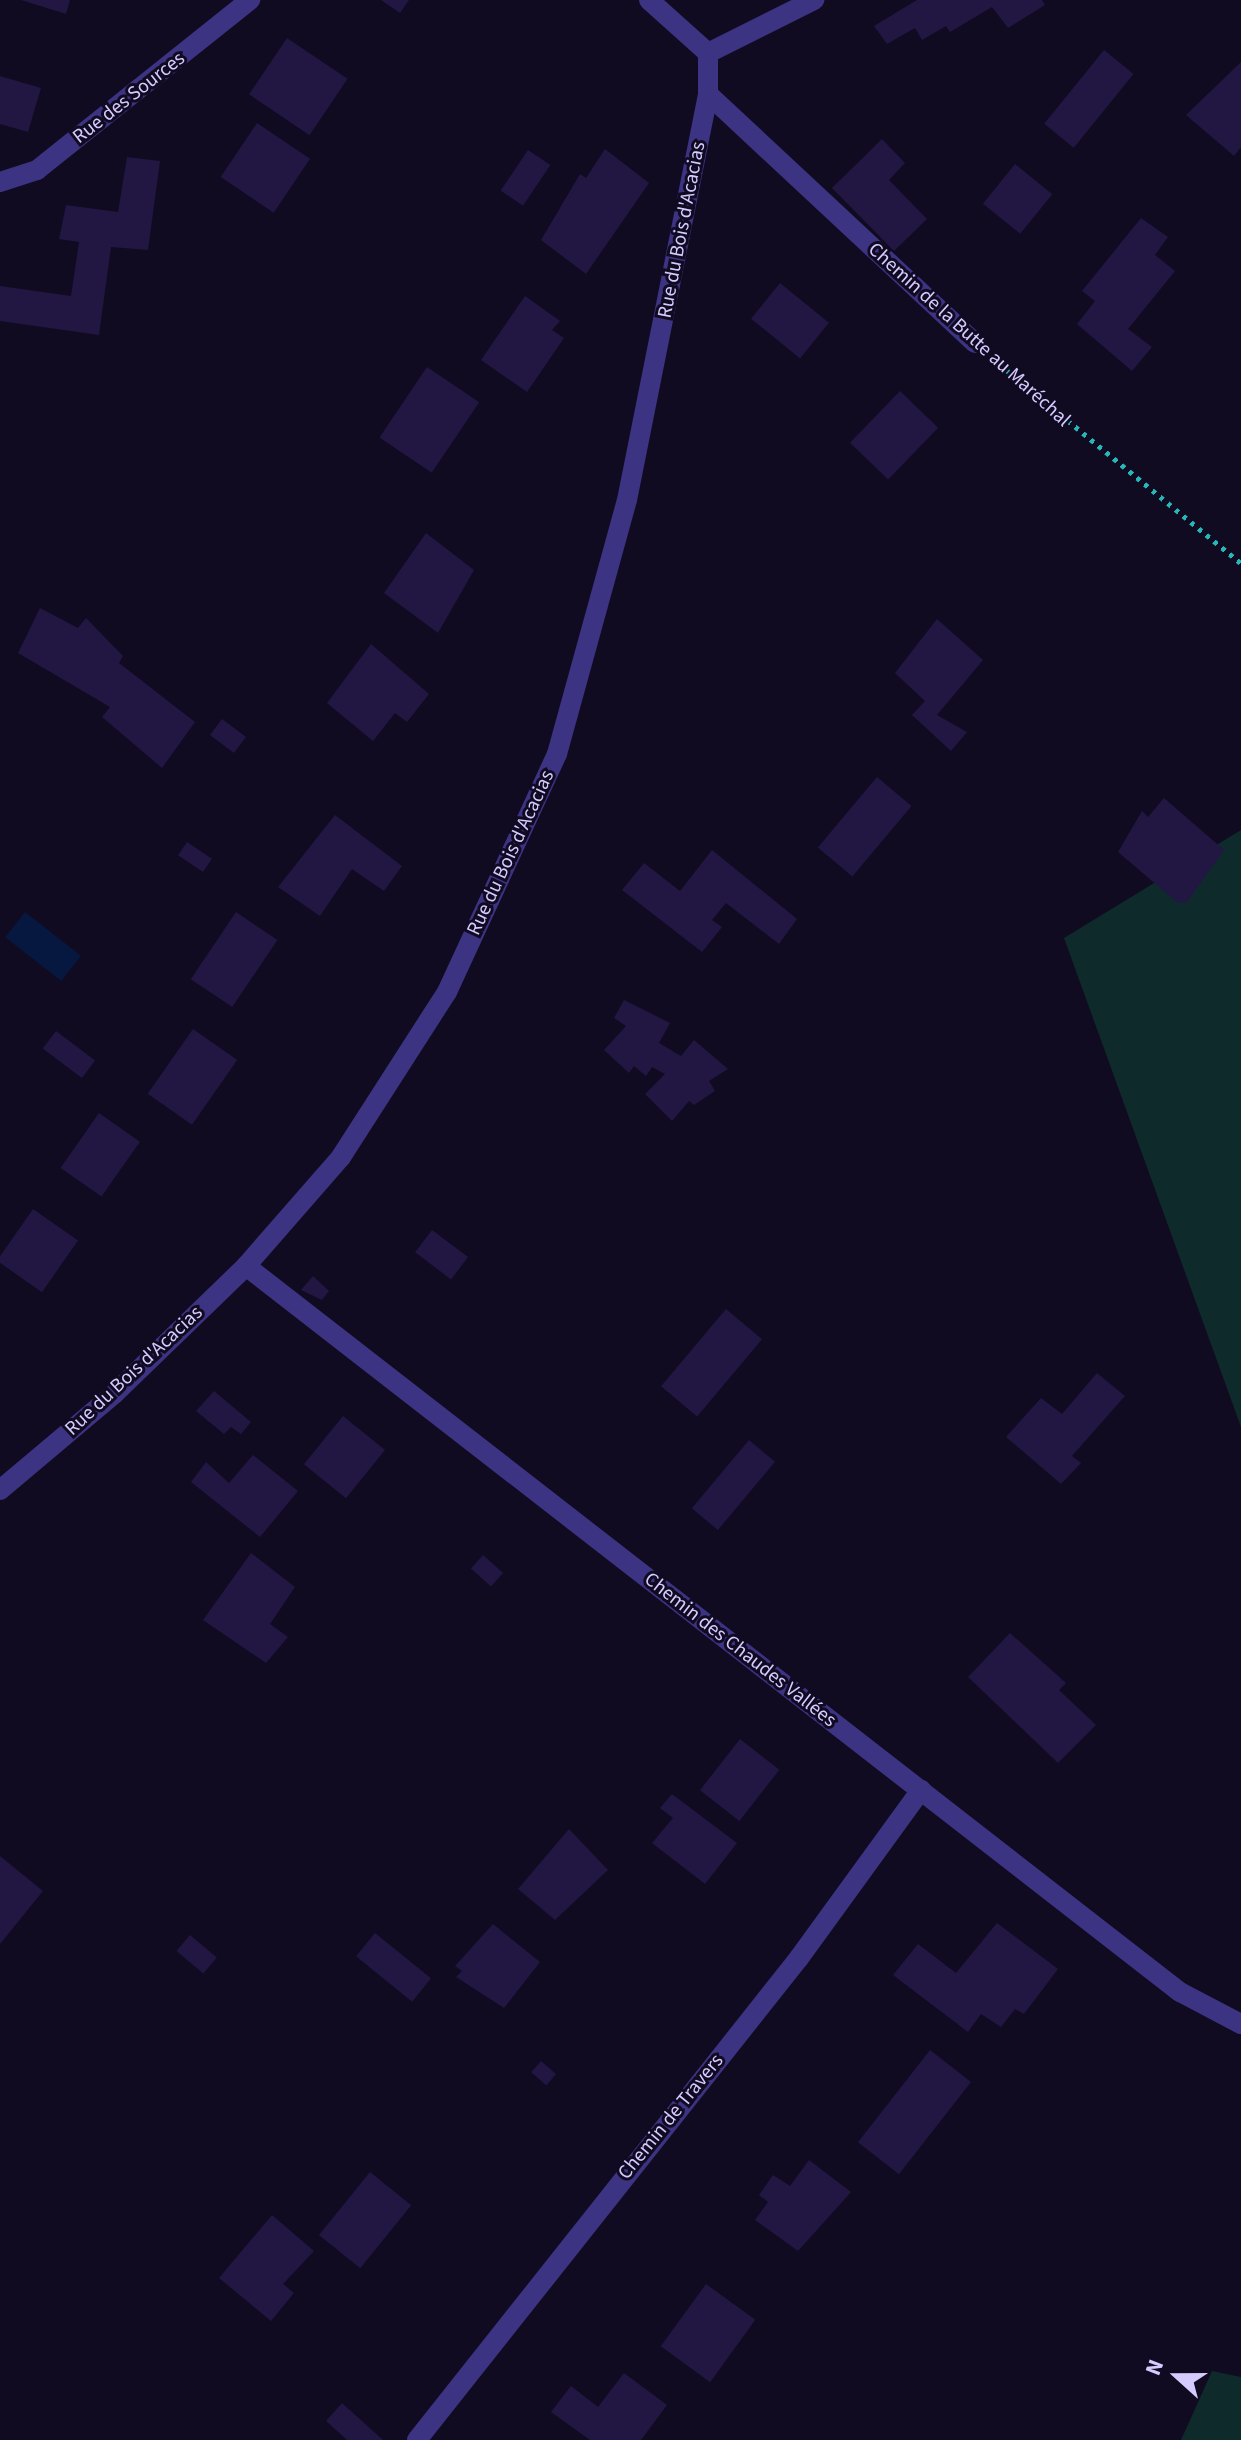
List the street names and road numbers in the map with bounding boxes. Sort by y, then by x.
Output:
street label: Rue des Sources [68,47,190,149]
street label: Rue du Bois d'Acacias [653,140,711,320]
street label: Chemin de la Butte au Maréchal [863,238,1075,432]
street label: Rue du Bois d'Acacias [462,767,560,939]
street label: Rue du Bois d'Acacias [60,1301,208,1441]
street label: Chemin des Chaudes Vallées [639,1568,841,1732]
street label: Chemin de Travers [613,2049,729,2185]

